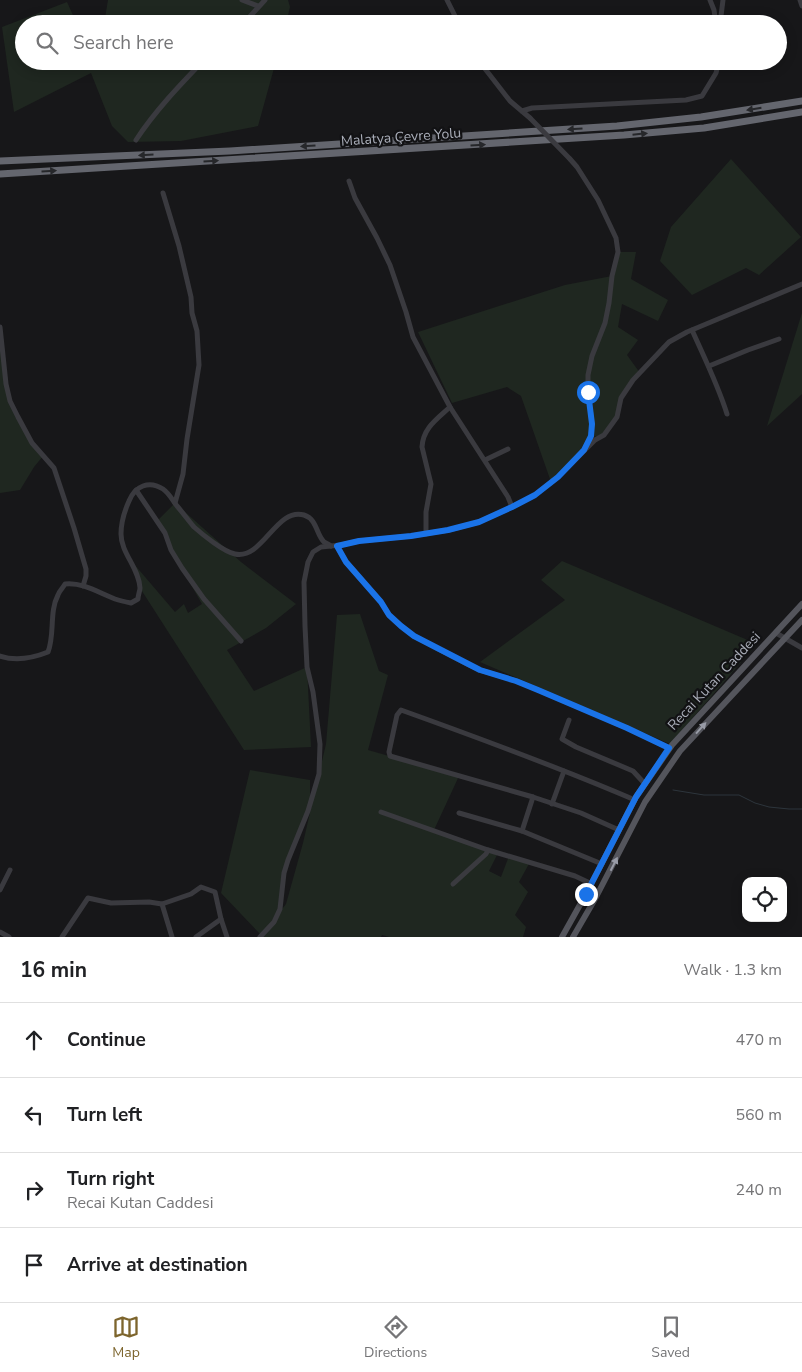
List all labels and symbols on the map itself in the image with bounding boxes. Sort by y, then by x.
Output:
one-way arrow [745,105,761,113]
street label: Malatya Çevre Yolu [340,123,462,151]
one-way arrow [567,126,583,134]
one-way arrow [632,130,648,138]
one-way arrow [470,140,486,148]
one-way arrow [300,142,316,150]
one-way arrow [138,151,154,159]
one-way arrow [203,157,219,165]
one-way arrow [41,167,57,175]
route start [577,381,600,404]
street label: Recai Kutan Caddesi [663,628,765,734]
one-way arrow [695,722,707,734]
one-way arrow [610,856,618,871]
route end [575,883,598,906]

